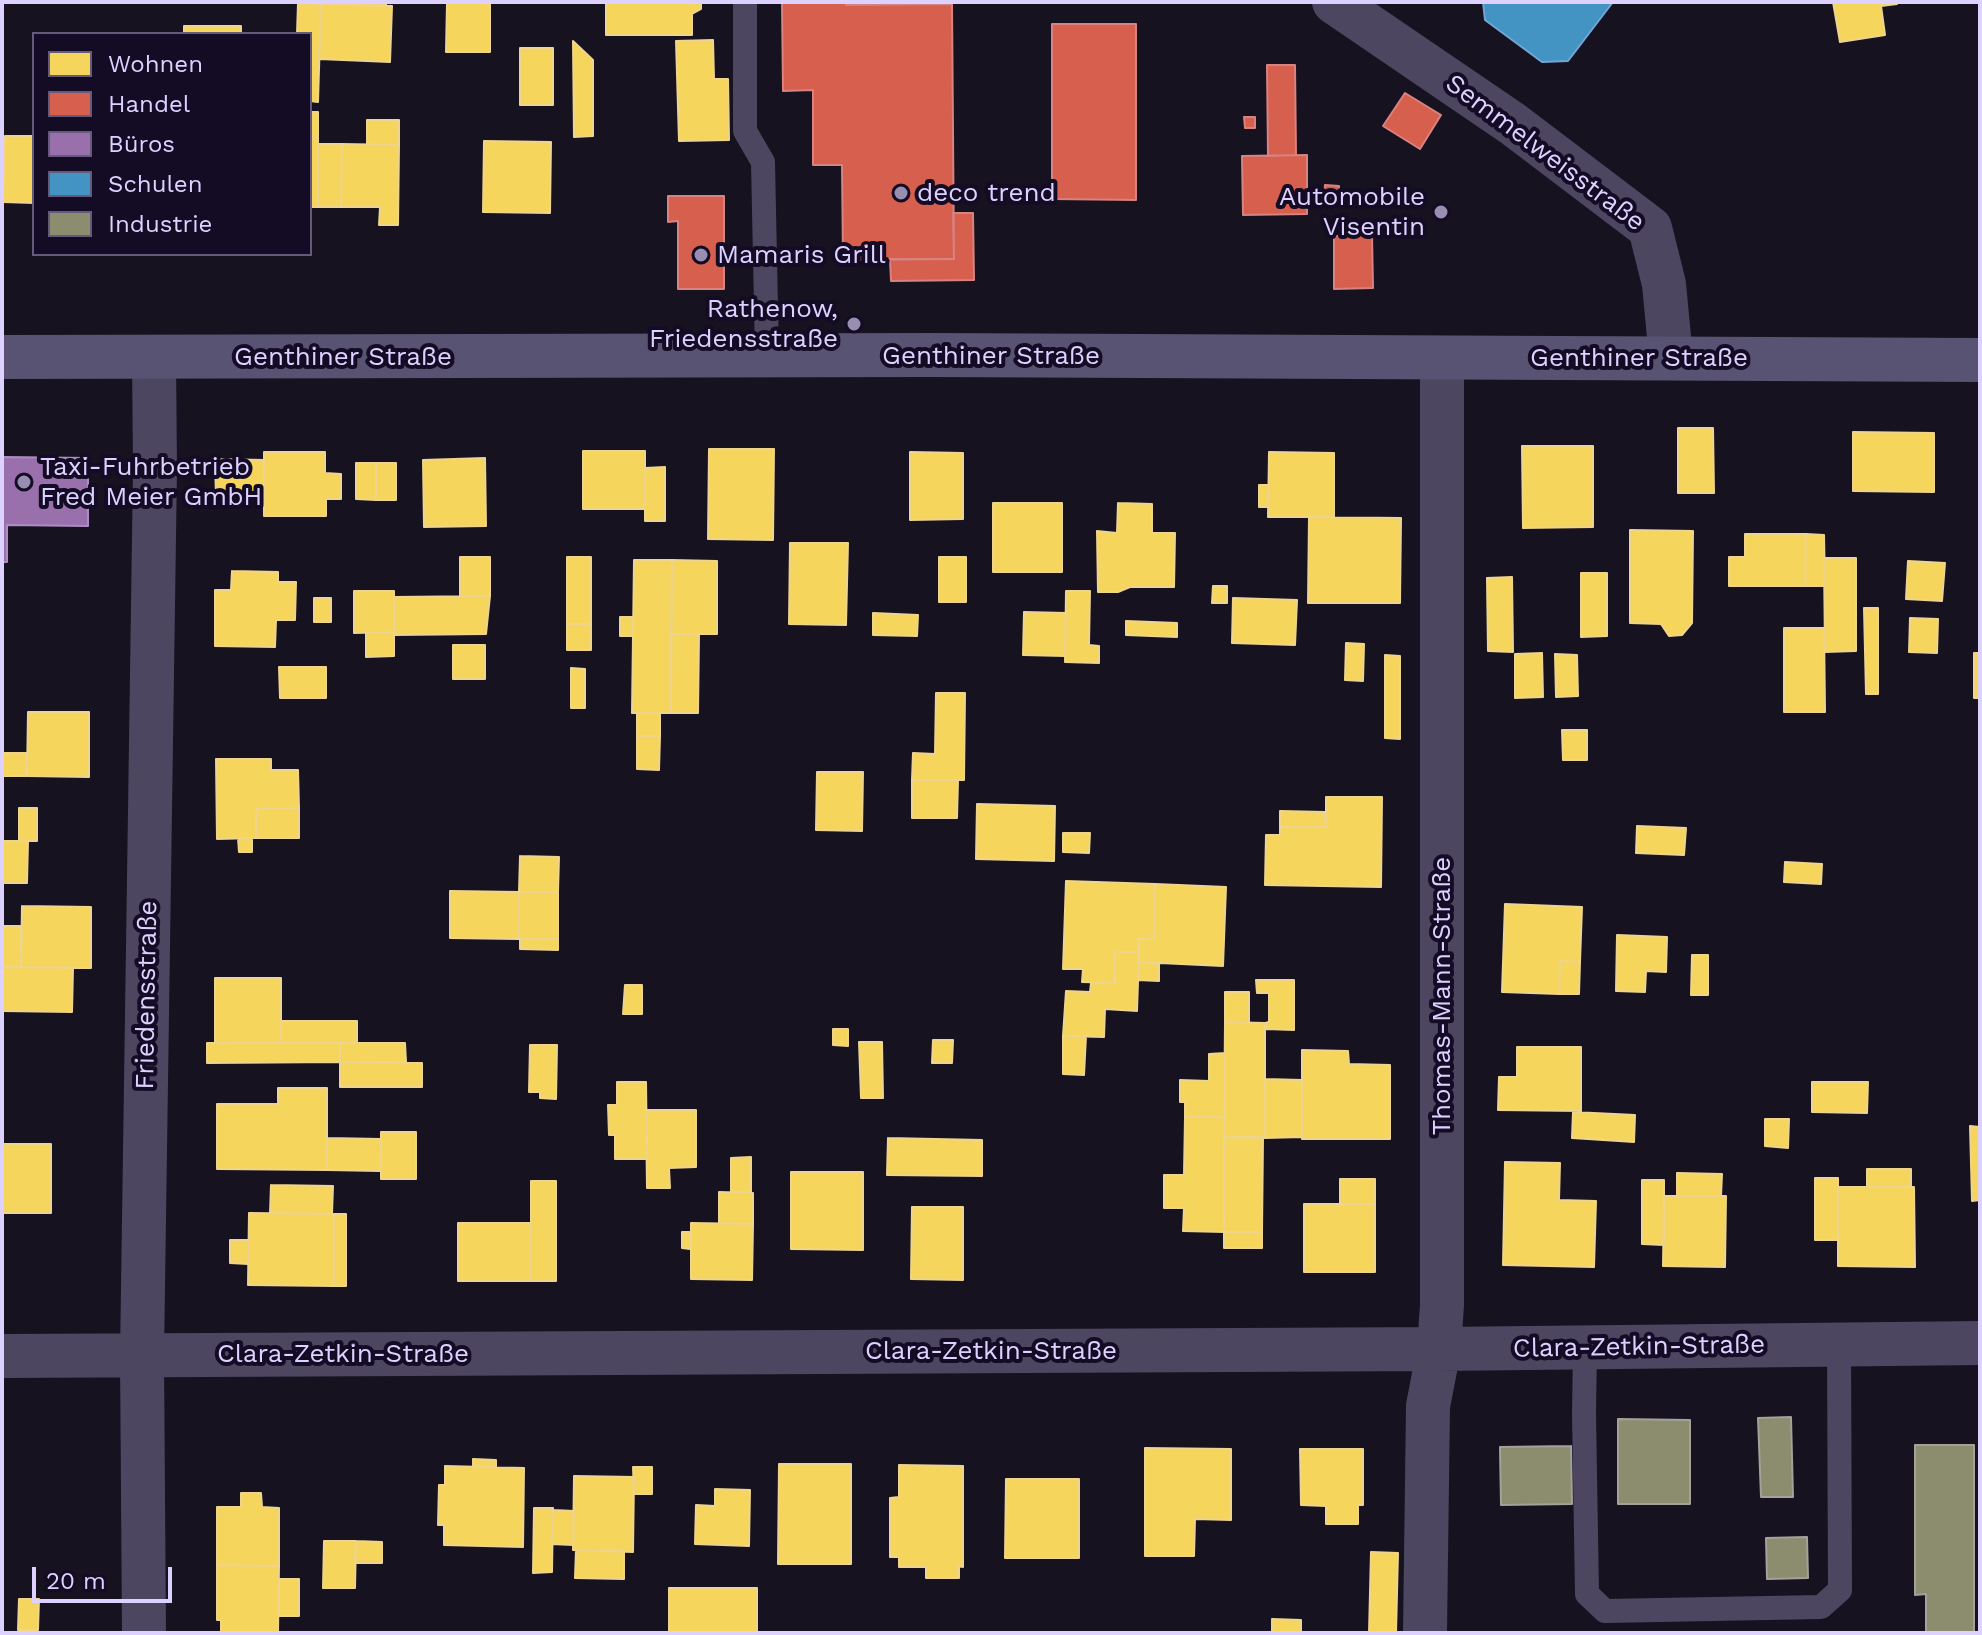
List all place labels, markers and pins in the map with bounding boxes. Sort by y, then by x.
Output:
place label: deco trend [917,177,1056,209]
place label: Automobile Visentin [1279,181,1425,242]
marker: deco trend [892,184,910,202]
marker: Automobile Visentin [1432,203,1450,221]
place label: Mamaris Grill [717,239,886,271]
marker: Mamaris Grill [692,246,710,264]
place label: Rathenow, Friedensstraße [649,293,838,354]
marker: Rathenow, Friedensstraße [845,315,863,333]
place label: Taxi-Fuhrbetrieb Fred Meier GmbH [40,451,262,512]
marker: Taxi-Fuhrbetrieb Fred Meier GmbH [15,473,33,491]

